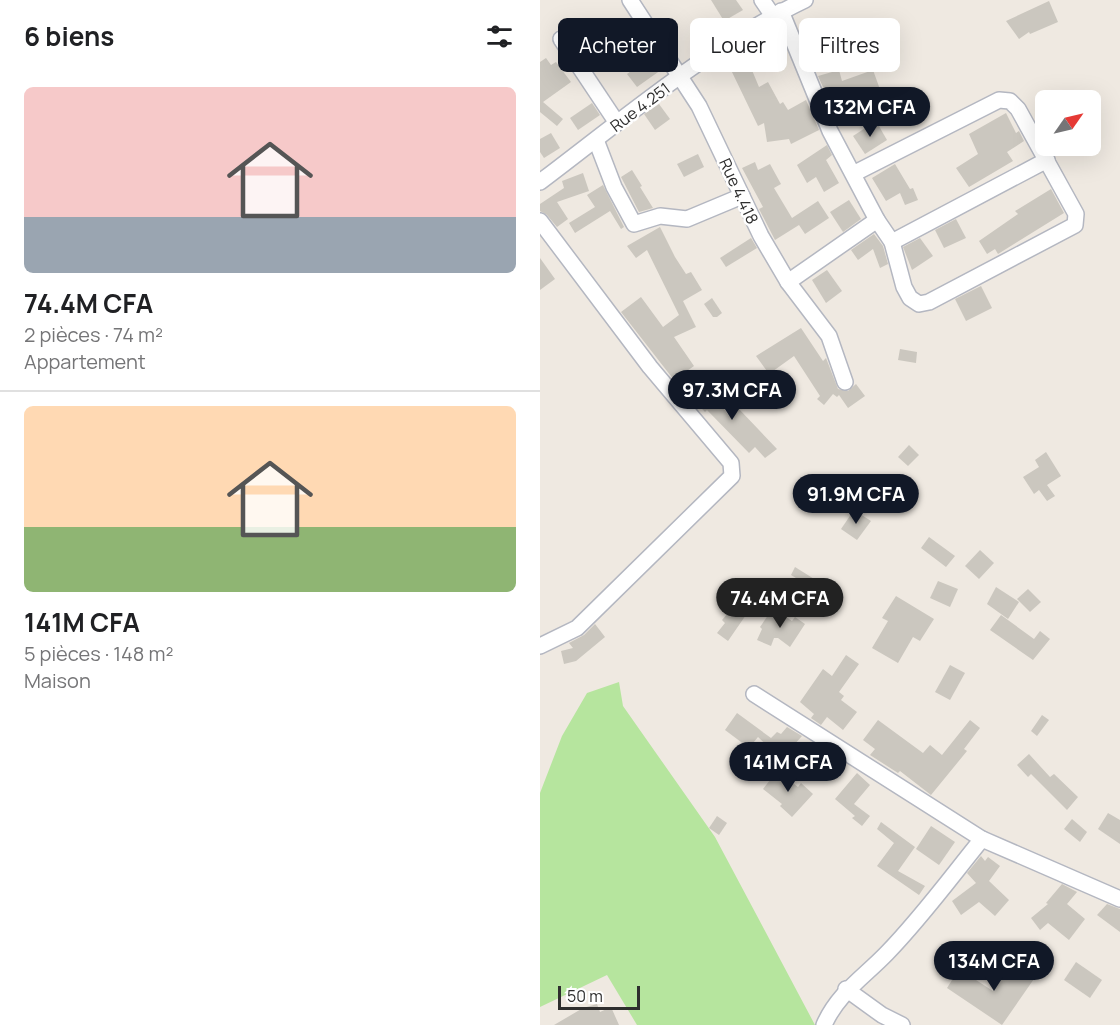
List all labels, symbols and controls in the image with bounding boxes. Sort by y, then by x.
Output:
text: 6 biens [24,18,114,54]
chip: Acheter [558,18,678,72]
chip: Louer [690,18,787,72]
chip: Filtres [799,18,900,72]
icon: filters [483,20,516,53]
street label: Rue 4.251 [605,77,675,137]
pin: 132M CFA [808,87,932,138]
north arrow [1035,90,1101,156]
map controls [1035,90,1101,156]
text: 132M CFA [824,93,916,120]
icon: home [216,126,324,234]
street label: Rue 4.418 [714,155,764,227]
text: 74.4M CFA [24,285,153,321]
text: 2 pièces · 74 m² [24,321,163,348]
text: Appartement [24,348,146,375]
pin: 97.3M CFA [663,370,801,421]
text: 97.3M CFA [682,376,782,403]
icon: home [216,445,324,553]
pin: 91.9M CFA [787,474,925,525]
text: 91.9M CFA [807,480,905,507]
pin: 74.4M CFA [711,578,849,629]
text: 74.4M CFA [730,584,830,611]
text: 141M CFA [24,604,140,640]
text: 5 pièces · 148 m² [24,640,173,667]
text: Maison [24,667,91,694]
pin: 141M CFA [726,742,850,793]
text: 141M CFA [743,748,833,775]
pin: 134M CFA [932,941,1056,992]
text: 134M CFA [948,947,1040,974]
scale bar [558,983,640,1010]
text: 50 m [567,985,603,1007]

